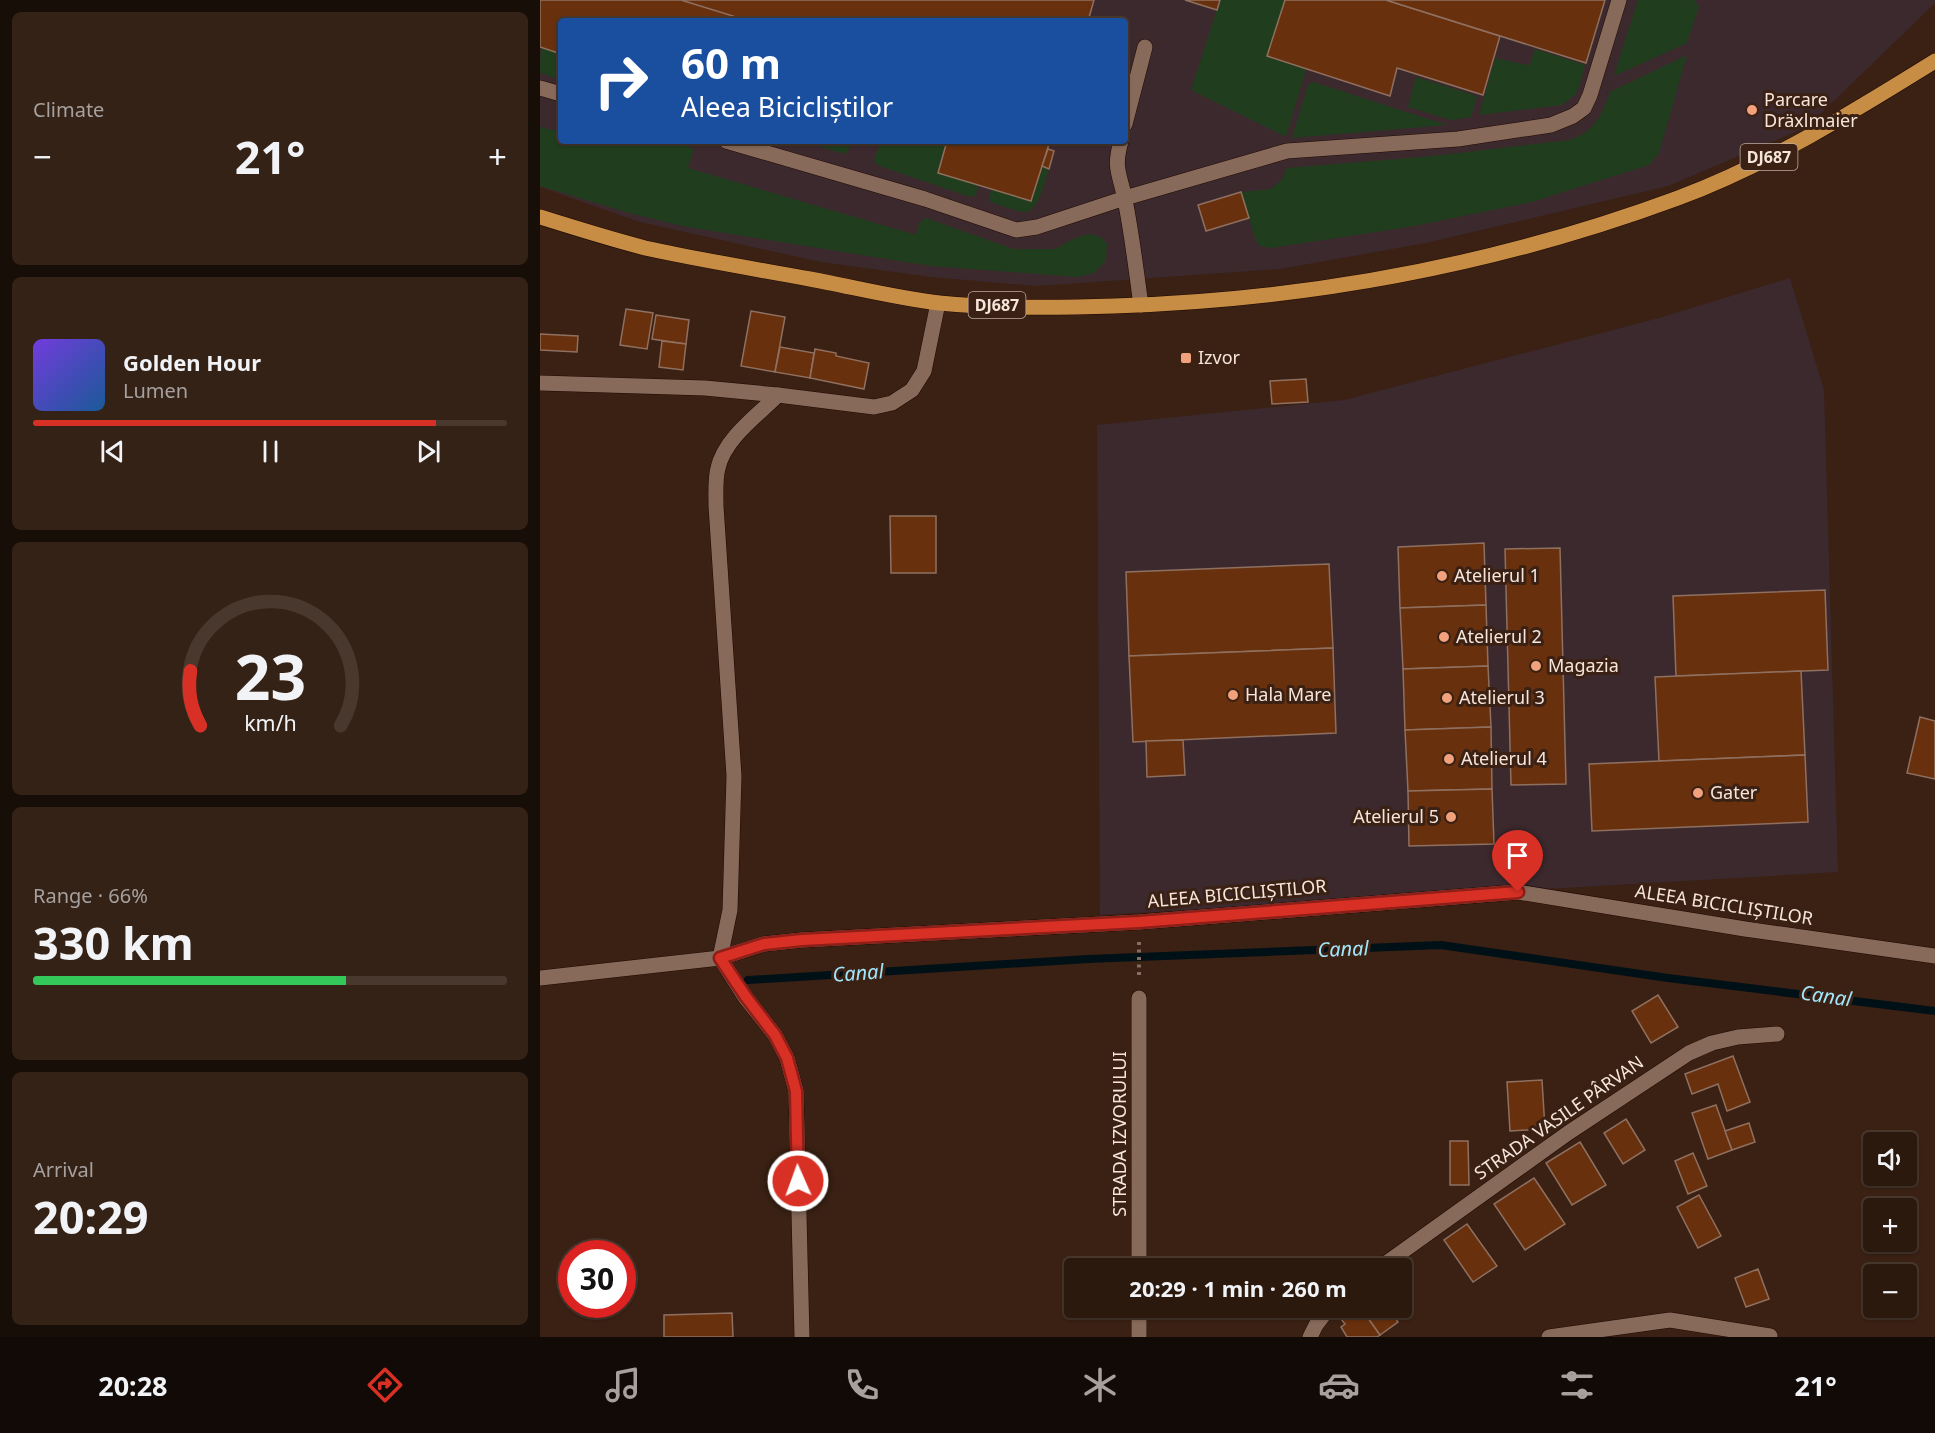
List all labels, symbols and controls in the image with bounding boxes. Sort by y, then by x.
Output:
text: 60 m [681,34,781,91]
icon: right [582,42,660,120]
place label: Parcare Dräxlmaier [1764,87,1858,132]
text: Aleea Bicicliștilor [681,88,893,125]
text: Climate [33,96,104,123]
marker: Parcare Dräxlmaier [1745,103,1759,117]
text: 21° [235,126,305,187]
text: − [33,134,52,179]
text: + [488,134,507,179]
road number: DJ687 [1740,144,1798,170]
road number: DJ687 [968,292,1026,318]
place label: Izvor [1198,345,1241,369]
text: Golden Hour [123,347,261,377]
marker: Izvor [1179,351,1193,365]
text: Lumen [123,377,188,404]
icon: previous [96,435,129,468]
icon: pause [254,435,287,468]
icon: next [412,435,445,468]
place label: Atelierul 1 [1454,563,1540,587]
marker: Atelierul 1 [1435,569,1449,583]
place label: Atelierul 2 [1456,624,1542,648]
marker: Atelierul 2 [1437,630,1451,644]
text: 23 [234,633,306,718]
place label: Magazia [1548,653,1619,677]
marker: Magazia [1529,659,1543,673]
place label: Hala Mare [1245,682,1332,706]
place label: Atelierul 3 [1459,685,1545,709]
marker: Hala Mare [1226,688,1240,702]
marker: Atelierul 3 [1440,691,1454,705]
text: km/h [244,708,296,737]
place label: Atelierul 4 [1461,746,1547,770]
marker: Atelierul 4 [1442,752,1456,766]
place label: Gater [1710,780,1758,804]
marker: Gater [1691,786,1705,800]
place label: Atelierul 5 [1353,804,1439,828]
marker: Atelierul 5 [1444,810,1458,824]
pin [1492,830,1543,892]
icon: arrive [1501,839,1534,872]
street label: ALEEA BICICLIȘTILOR [1146,873,1327,913]
street label: ALEEA BICICLIȘTILOR [1634,878,1815,930]
text: Range · 66% [33,882,148,909]
text: 330 km [33,912,194,973]
water label: Canal [1317,934,1370,963]
water label: Canal [831,957,885,988]
water label: Canal [1799,979,1854,1013]
street label: STRADA VASILE PÂRVAN [1469,1050,1648,1185]
street label: STRADA IZVORULUI [1107,1051,1131,1217]
map controls [1863,1132,1917,1318]
button: sound [1863,1132,1917,1186]
position arrow [766,1149,830,1213]
text: Arrival [33,1156,94,1183]
text: 20:29 [33,1186,149,1247]
button: + [1863,1198,1917,1252]
speed limit sign: 30 [558,1240,636,1318]
button: − [1863,1264,1917,1318]
text: 20:29 · 1 min · 260 m [1129,1273,1347,1303]
icon: directions [364,1364,406,1406]
icon: music [602,1364,644,1406]
icon: phone [841,1364,883,1406]
icon: climate [1079,1364,1121,1406]
icon: car [1318,1364,1360,1406]
icon: filters [1556,1364,1598,1406]
text: 20:28 [98,1367,168,1404]
text: 21° [1794,1367,1837,1404]

